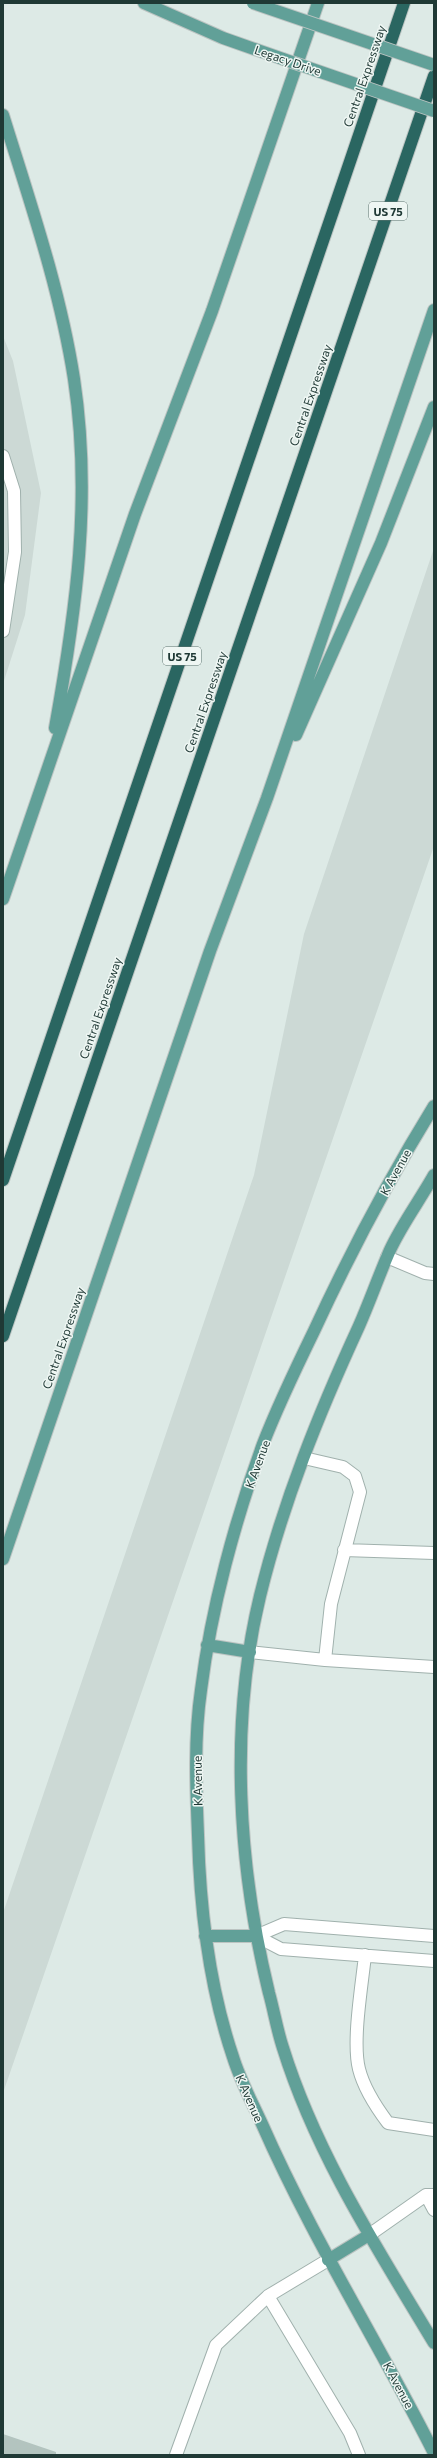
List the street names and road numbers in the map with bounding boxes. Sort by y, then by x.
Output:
street label: Central Expressway [340,23,388,129]
street label: Legacy Drive [253,42,323,78]
road number: US 75 [369,202,407,220]
street label: Central Expressway [286,342,334,448]
road number: US 75 [163,647,201,665]
street label: Central Expressway [181,649,229,755]
street label: Central Expressway [76,955,124,1061]
street label: K Avenue [377,1147,413,1197]
street label: Central Expressway [39,1285,87,1391]
street label: K Avenue [242,1438,272,1490]
street label: K Avenue [190,1756,204,1806]
street label: K Avenue [233,2072,267,2124]
street label: K Avenue [381,2359,417,2411]

